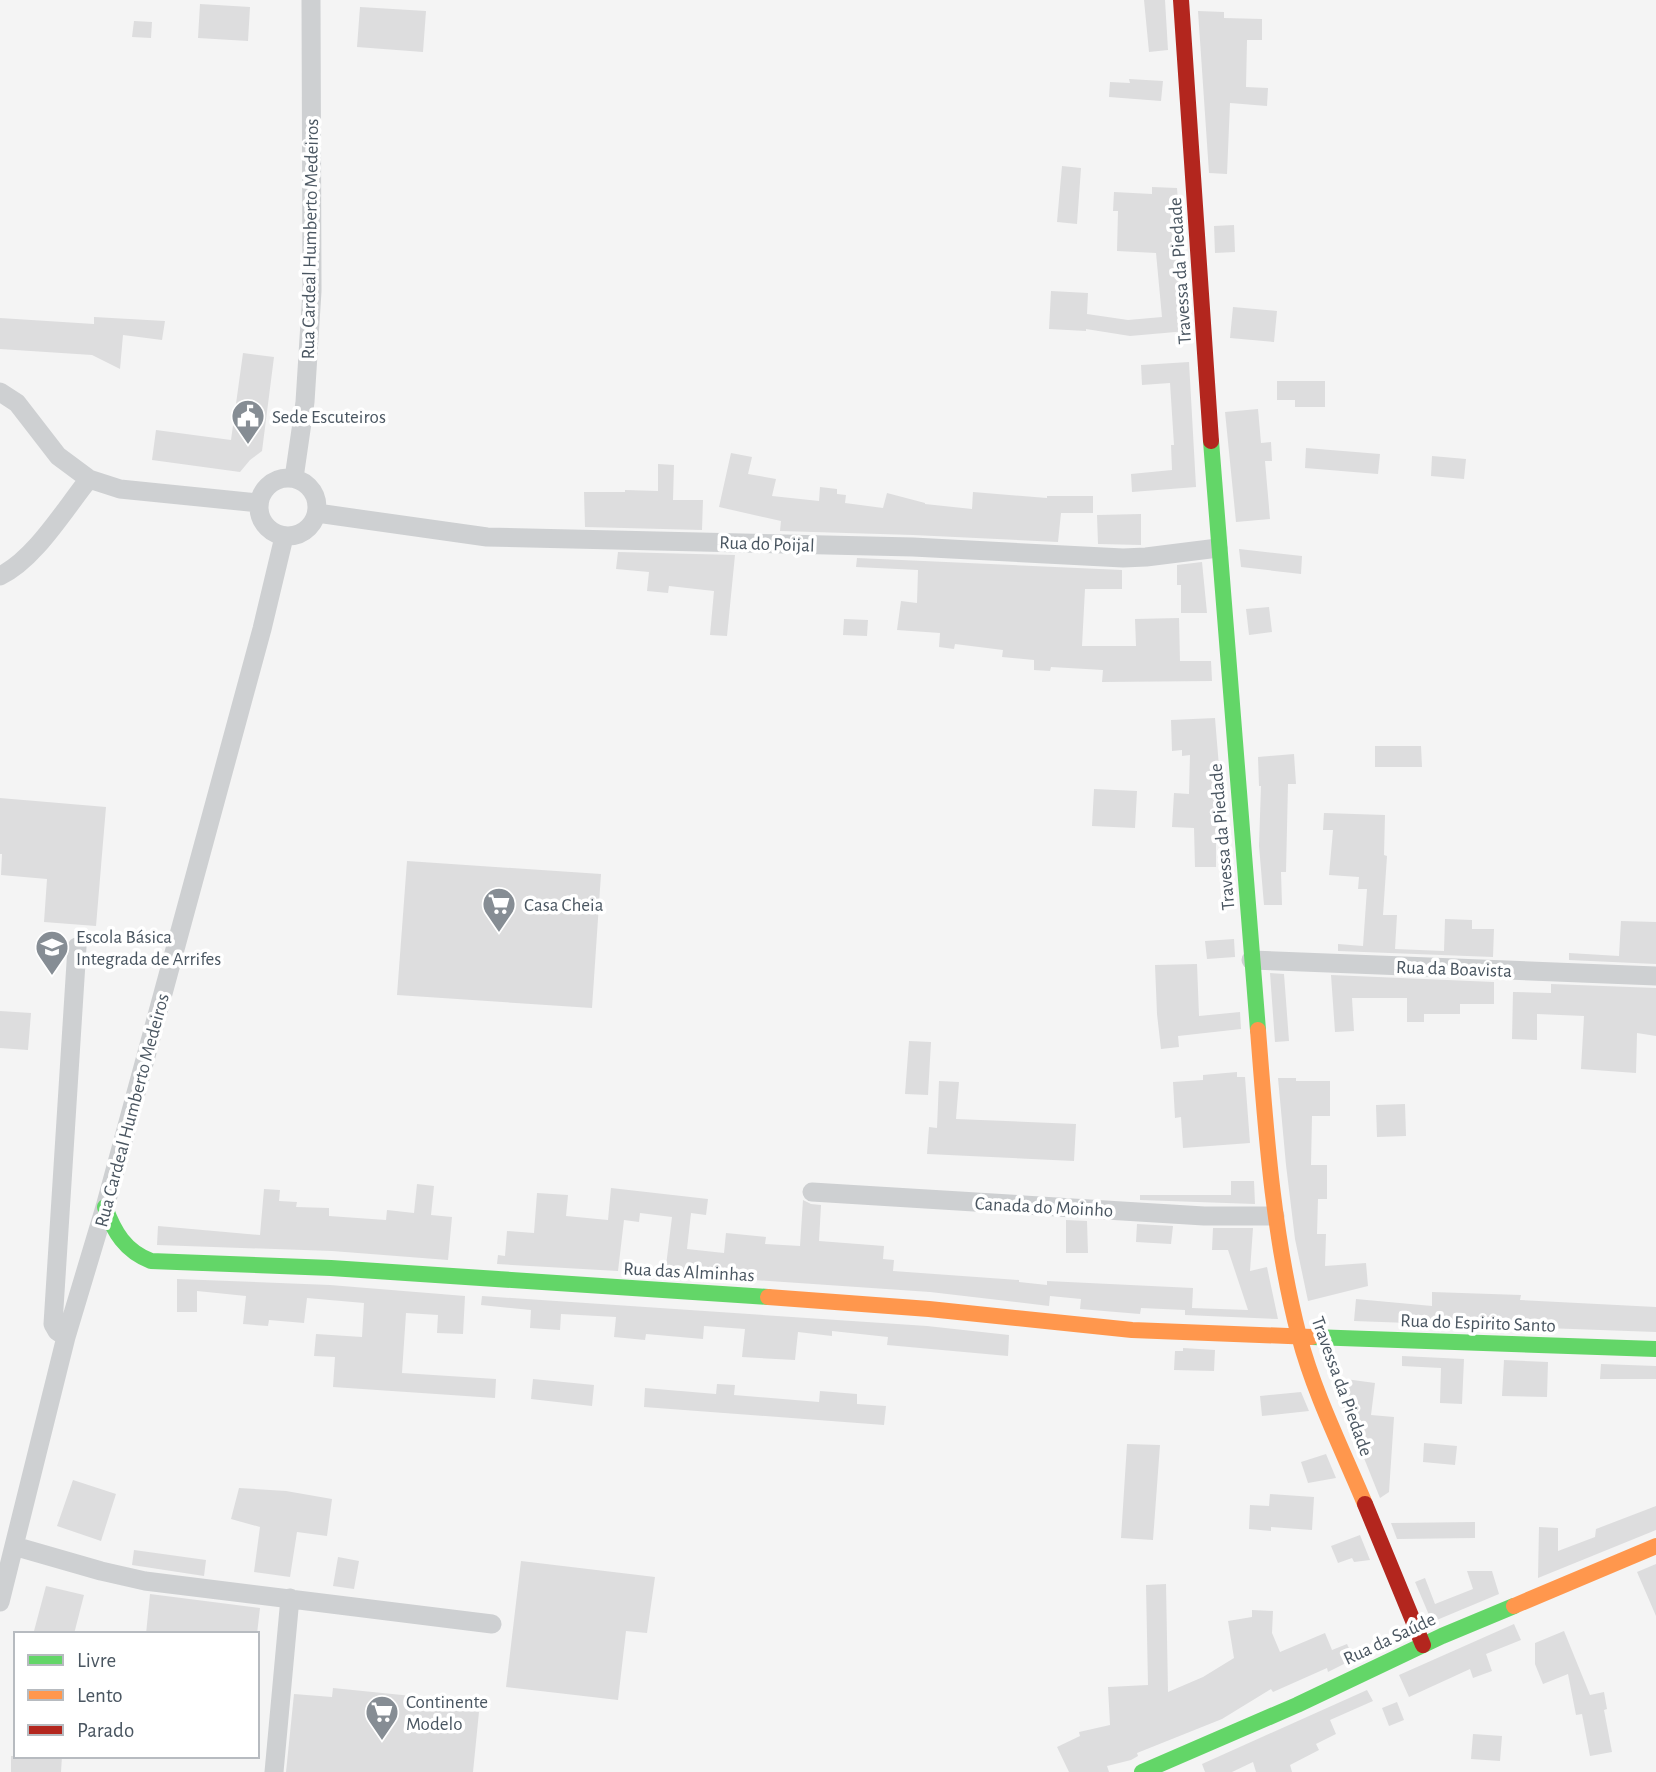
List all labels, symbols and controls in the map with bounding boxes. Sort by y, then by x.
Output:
street label: Rua Cardeal Humberto Medeiros [299,118,322,360]
street label: Travessa da Piedade [1166,197,1195,345]
public building icon: Sede Escuteiros [229,397,267,446]
place label: Sede Escuteiros [272,408,386,427]
street label: Rua do Poijal [719,533,815,556]
street label: Travessa da Piedade [1207,763,1238,911]
supermarket icon: Casa Cheia [480,885,518,934]
place label: Casa Cheia [524,896,604,915]
school or university icon: Escola Básica Integrada de Arrifes [33,928,71,977]
place label: Escola Básica Integrada de Arrifes [76,928,221,969]
street label: Rua da Boavista [1396,958,1512,981]
street label: Rua Cardeal Humberto Medeiros [92,992,173,1229]
street label: Canada do Moinho [974,1194,1114,1221]
street label: Rua das Alminhas [623,1260,755,1285]
street label: Rua do Espirito Santo [1400,1311,1556,1336]
street label: Travessa da Piedade [1307,1314,1376,1459]
street label: Rua da Saúde [1341,1610,1439,1669]
legend [14,1632,259,1758]
text: Livre [77,1650,116,1671]
text: Lento [77,1685,123,1706]
supermarket icon: Continente Modelo [363,1693,401,1742]
place label: Continente Modelo [406,1693,488,1734]
text: Parado [77,1720,134,1741]

